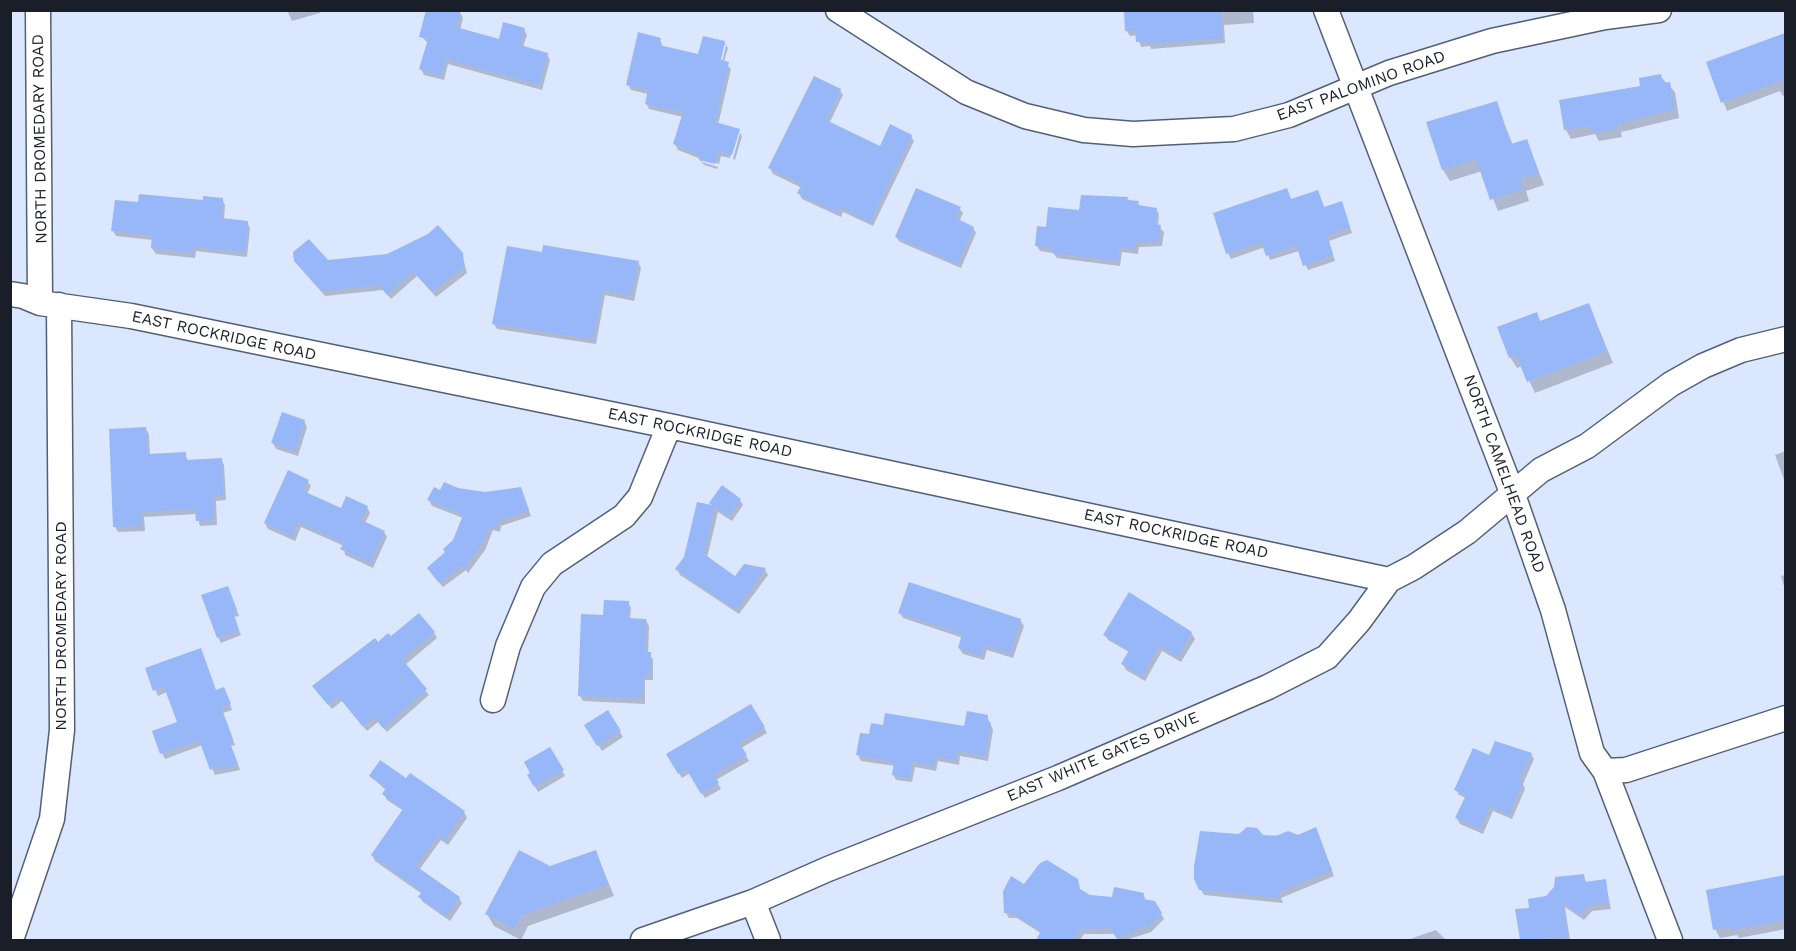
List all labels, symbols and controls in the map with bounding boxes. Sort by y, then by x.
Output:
street label: NORTH DROMEDARY ROAD [29,34,51,244]
street label: EAST PALOMINO ROAD [1274,47,1448,125]
street label: EAST ROCKRIDGE ROAD [130,307,318,365]
street label: NORTH CAMELHEAD ROAD [1459,372,1549,576]
street label: EAST ROCKRIDGE ROAD [606,404,794,462]
street label: EAST ROCKRIDGE ROAD [1082,505,1270,563]
street label: NORTH DROMEDARY ROAD [51,521,71,731]
street label: EAST WHITE GATES DRIVE [1004,708,1202,806]

